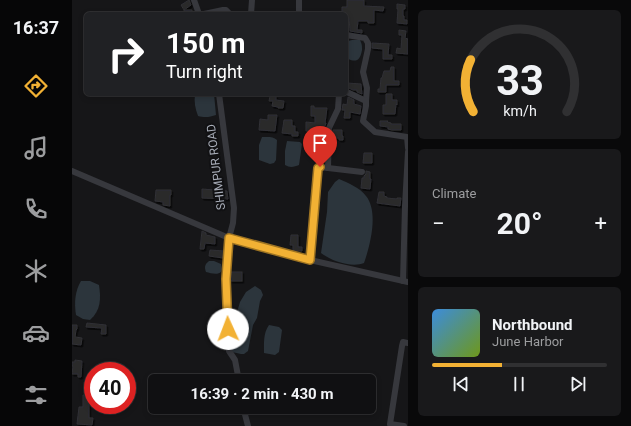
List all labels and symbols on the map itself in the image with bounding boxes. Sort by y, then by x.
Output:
street label: SHIMPUR ROAD [204,123,228,211]
pin [303,126,337,167]
position arrow [207,308,249,350]
speed limit sign: 40 [84,362,136,414]

